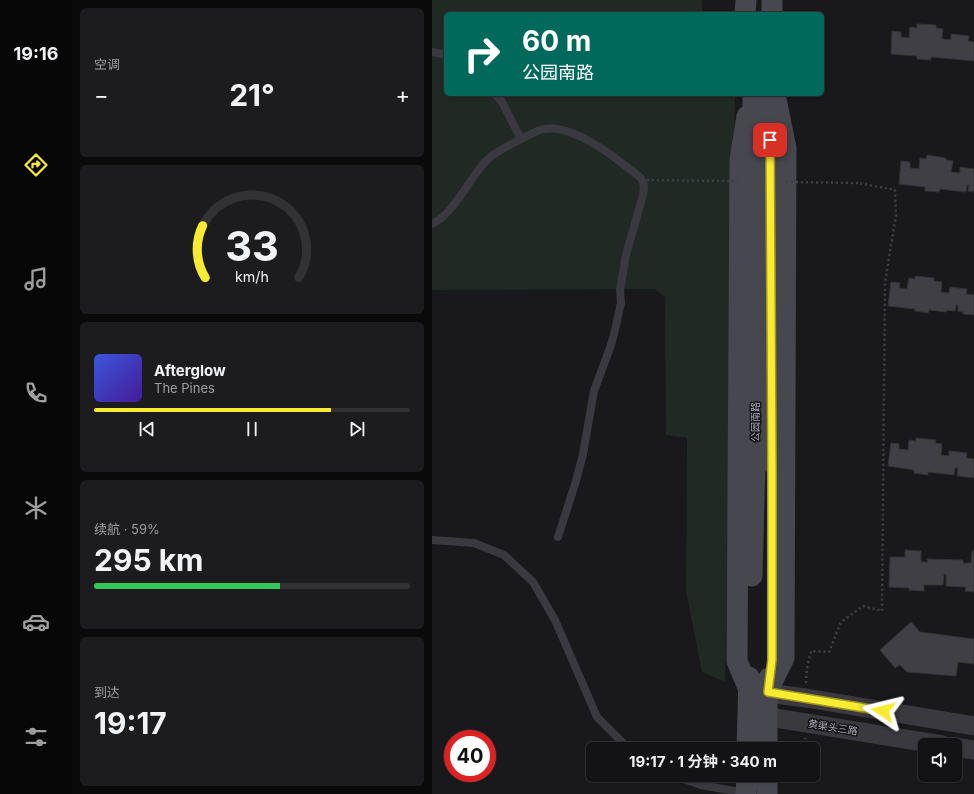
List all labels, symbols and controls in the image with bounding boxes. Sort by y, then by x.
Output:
text: 60 m [522,24,591,58]
icon: right [456,28,508,80]
text: 19:16 [14,43,58,64]
text: 空调 [94,56,120,72]
text: 公园南路 [522,62,594,83]
text: 21° [229,77,275,113]
text: − [94,82,109,108]
text: + [395,82,410,108]
pin [753,123,787,157]
icon: arrive [759,129,781,151]
icon: directions [22,151,50,179]
text: 33 [225,221,279,271]
icon: music [22,265,50,293]
text: km/h [235,267,269,284]
text: Afterglow [154,361,226,380]
icon: phone [22,379,50,407]
text: The Pines [154,380,215,396]
street label: 公园南路 [749,402,761,442]
icon: previous [136,418,158,440]
icon: pause [241,418,263,440]
icon: next [346,418,368,440]
icon: climate [22,494,50,522]
text: 续航 · 59% [94,521,160,537]
text: 295 km [94,542,203,578]
icon: car [22,608,50,636]
text: 到达 [94,684,120,700]
position arrow [862,690,904,732]
text: 19:17 [94,705,167,741]
street label: 黄渠头三路 [807,717,859,737]
icon: filters [22,723,50,751]
speed limit sign: 40 [444,730,496,782]
map controls [918,738,962,782]
button: sound [918,738,962,782]
text: 19:17 · 1 分钟 · 340 m [629,752,777,771]

